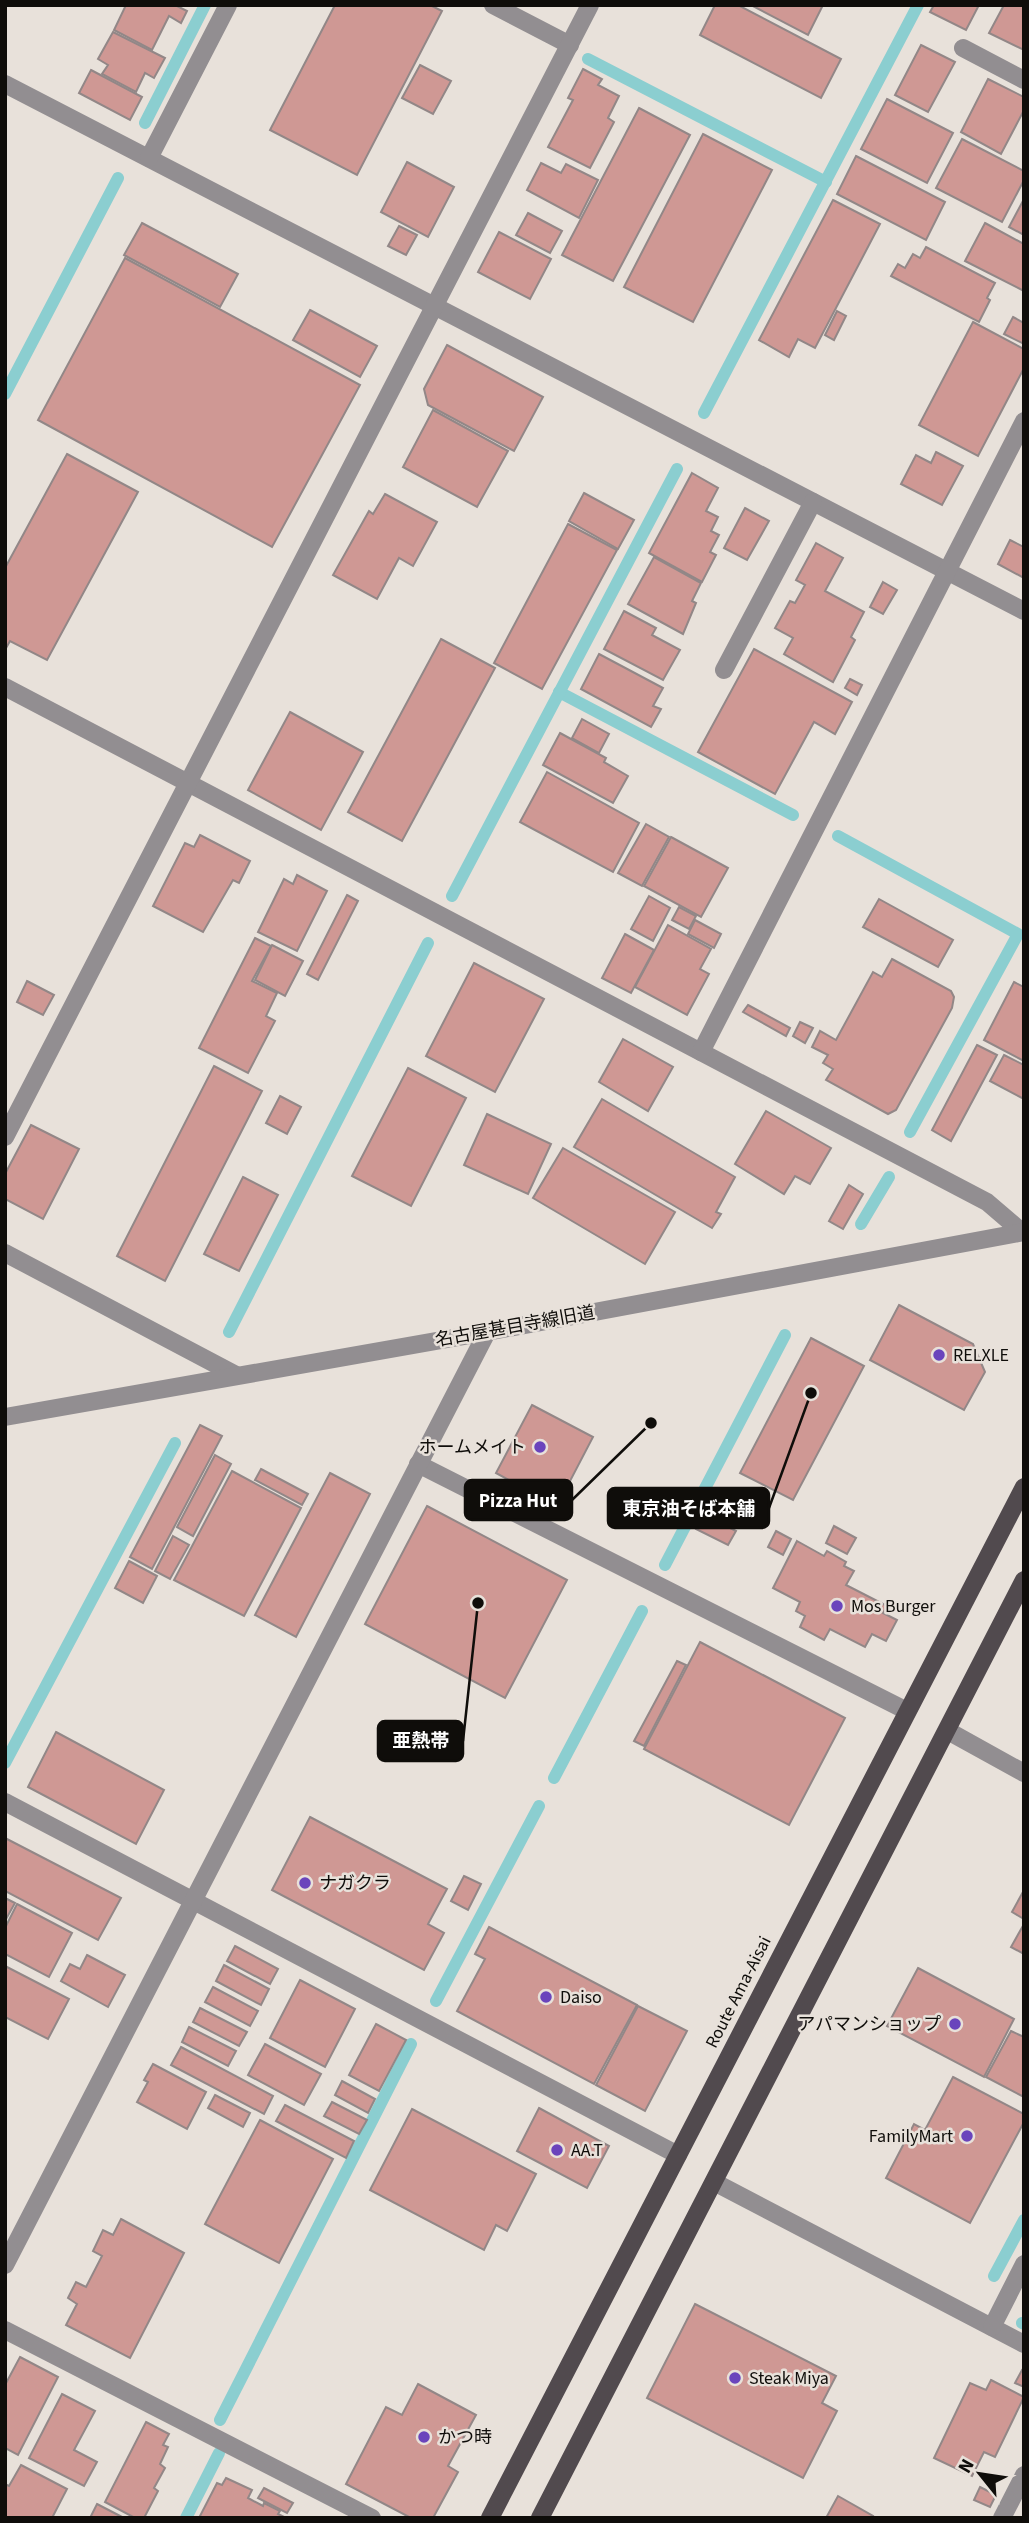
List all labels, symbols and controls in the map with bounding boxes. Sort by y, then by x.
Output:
street label: 名古屋甚目寺線旧道 [433,1300,597,1353]
place label: RELXLE [953,1343,1009,1368]
marker: RELXLE [931,1347,947,1363]
place label: ホームメイト [419,1435,526,1460]
marker: ホームメイト [532,1439,548,1455]
callout: Pizza Hut [465,1480,572,1520]
text: Pizza Hut [479,1488,557,1515]
callout: 東京油そば本舗 [608,1488,769,1528]
text: 東京油そば本舗 [622,1496,756,1523]
place label: Mos Burger [851,1594,936,1619]
marker: Mos Burger [829,1598,845,1614]
callout: 亜熱帯 [378,1721,463,1761]
text: 亜熱帯 [392,1728,450,1755]
place label: ナガクラ [319,1871,391,1896]
marker: ナガクラ [297,1875,313,1891]
street label: Route Ama-Aisai [699,1932,777,2053]
place label: Daiso [560,1985,602,2010]
marker: Daiso [538,1989,554,2005]
place label: アパマンショップ [797,2012,941,2037]
marker: アパマンショップ [947,2016,963,2032]
place label: FamilyMart [869,2124,953,2149]
marker: FamilyMart [959,2128,975,2144]
place label: AA.T [571,2138,603,2163]
marker: AA.T [549,2142,565,2158]
place label: Steak Miya [749,2366,829,2391]
marker: Steak Miya [727,2370,743,2386]
place label: かつ時 [438,2425,492,2450]
marker: かつ時 [416,2429,432,2445]
north arrow [945,2439,1015,2509]
text: N [952,2454,981,2478]

